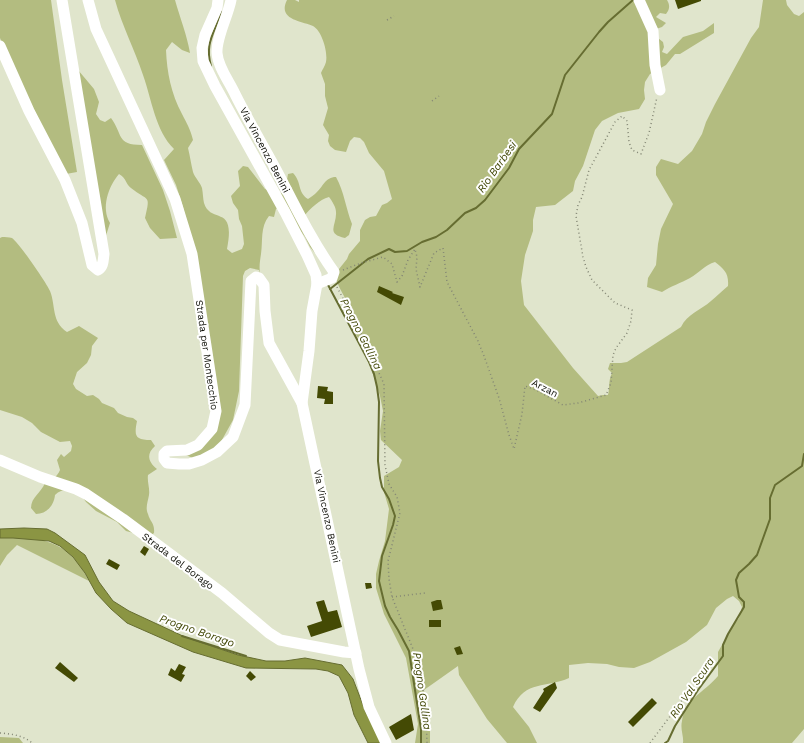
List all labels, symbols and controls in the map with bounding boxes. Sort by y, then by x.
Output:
street label: Via Vincenzo Benini [238,105,292,195]
water label: Rio Barbesi [475,138,520,195]
water label: Progno Gallina [337,296,385,372]
street label: Strada per Montecchio [194,299,220,411]
street label: Arzan [530,377,560,399]
street label: Via Vincenzo Benini [312,468,342,564]
street label: Strada del Borago [140,530,216,592]
water label: Progno Borago [158,612,236,650]
water label: Progno Gallina [410,651,434,731]
water label: Rio Val Scura [667,655,717,721]

